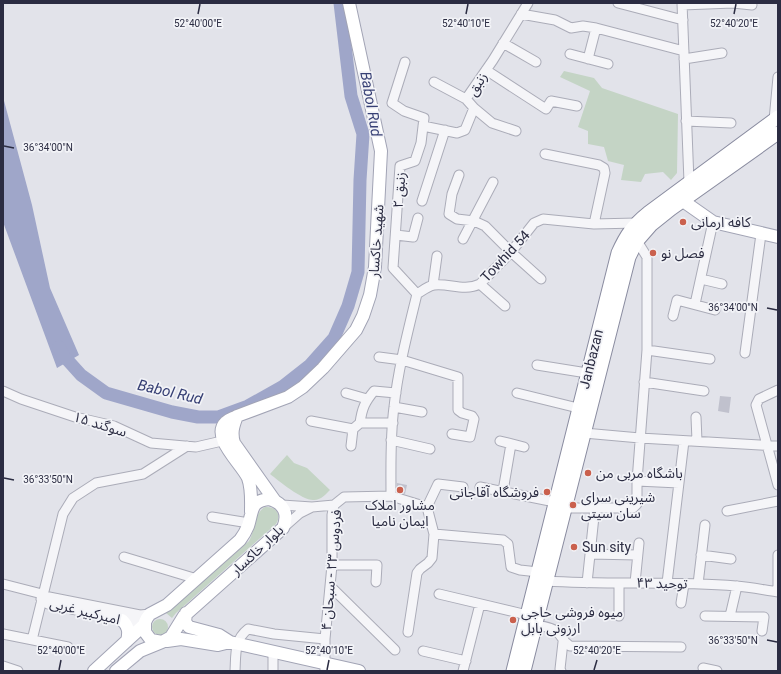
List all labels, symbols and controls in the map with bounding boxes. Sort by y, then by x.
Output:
text: 52°40'00"E [174,18,222,29]
text: 52°40'10"E [442,18,490,29]
text: 52°40'20"E [710,18,758,29]
street label: زنبق [464,69,492,100]
water label: Babol Rud [356,70,386,139]
text: 36°34'00"N [23,142,73,153]
street label: زنبق ۲ [389,171,411,209]
street label: شهید خاکسار [365,204,388,279]
place label: کافه ارمانی [691,214,751,231]
marker: کافه ارمانی [678,217,688,227]
street label: Towhid 54 [477,227,533,285]
place label: فصل نو [661,245,705,262]
marker: فصل نو [648,248,658,258]
text: 36°34'00"N [708,302,758,313]
street label: Janbazan [576,328,606,390]
water label: Babol Rud [136,376,205,408]
street label: سوگند ۱۵ [71,408,129,441]
place label: باشگاه مربی من [596,465,683,482]
marker: باشگاه مربی من [583,468,593,478]
text: 36°33'50"N [23,474,73,485]
place label: فروشگاه آقاجانی [450,484,539,501]
marker: مشاور املاک ایمان نامیا [395,485,405,495]
marker: فروشگاه آقاجانی [542,487,552,497]
place label: شیرینی سرای سان سیتی [581,489,655,522]
place label: مشاور املاک ایمان نامیا [365,497,435,530]
marker: شیرینی سرای سان سیتی [568,500,578,510]
street label: فردوس ۲۳ - سبحان ۴ [318,509,345,631]
street label: بلوار خاکسار [227,522,287,580]
place label: Sun sity [582,539,631,555]
marker: Sun sity [569,542,579,552]
street label: توحید ۴۳ [636,575,688,592]
street label: امیرکبیر غربی [48,595,122,628]
place label: میوه فروشی حاجی ارزونی بابل [521,604,623,637]
marker: میوه فروشی حاجی ارزونی بابل [508,615,518,625]
text: 36°33'50"N [708,635,758,646]
text: 52°40'00"E [37,645,85,656]
text: 52°40'10"E [305,645,353,656]
text: 52°40'20"E [573,645,621,656]

